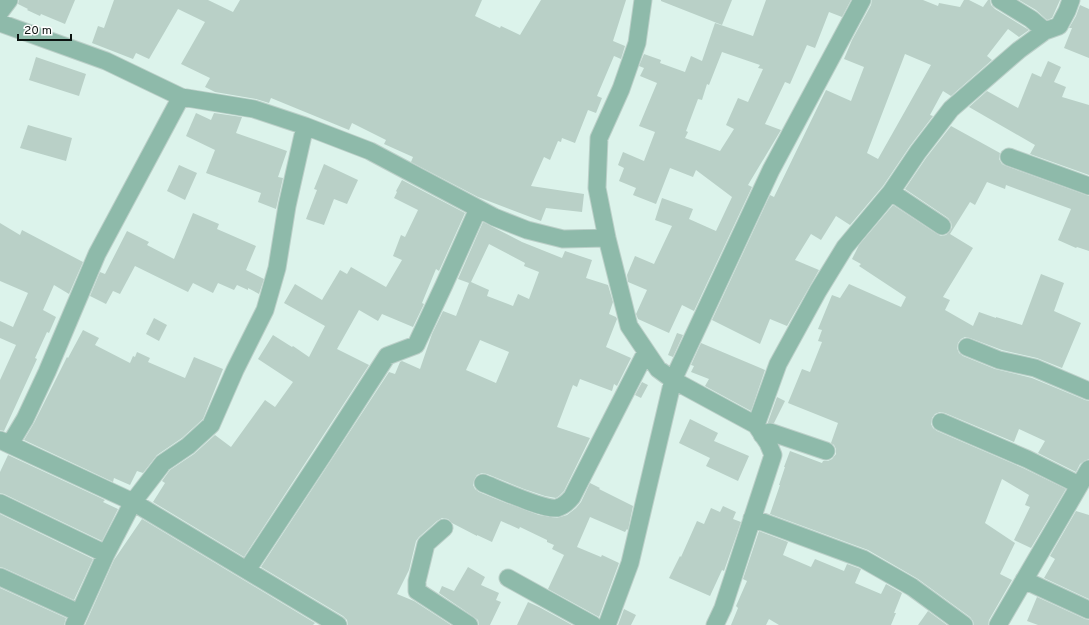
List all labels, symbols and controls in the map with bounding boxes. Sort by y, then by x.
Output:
scale bar [18,16,71,42]
text: 20 m [24,23,52,39]

